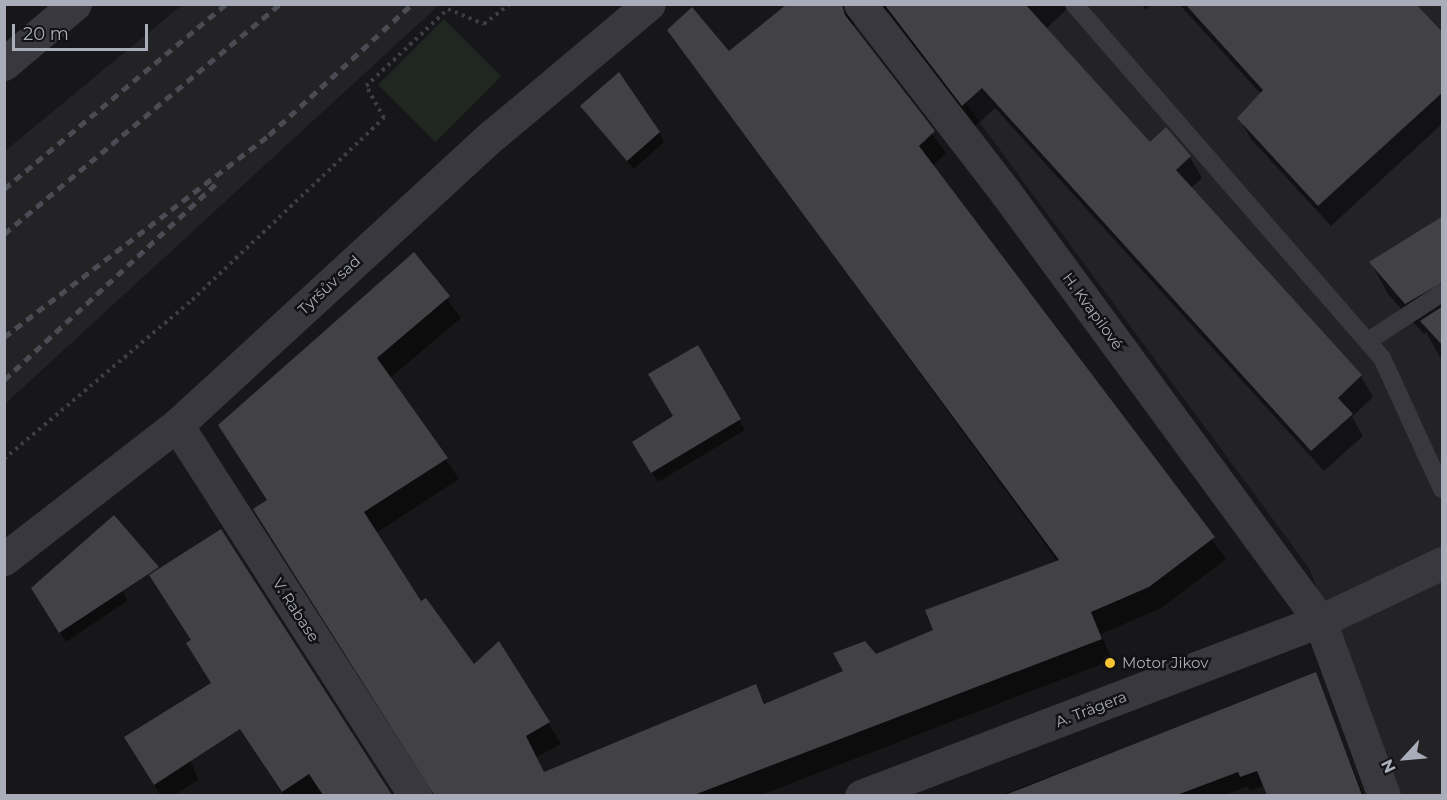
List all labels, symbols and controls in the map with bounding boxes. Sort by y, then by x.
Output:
scale bar [15,12,152,50]
text: 20 m [23,23,69,45]
street label: Tyršův sad [294,252,364,318]
street label: H. Kvapilové [1059,269,1127,353]
street label: V. Rabase [269,575,323,645]
place label: Motor Jikov [1122,654,1208,672]
marker: Motor Jikov [1103,656,1117,670]
street label: A. Trägera [1053,687,1129,731]
north arrow [1375,728,1435,788]
text: N [1377,756,1400,776]

